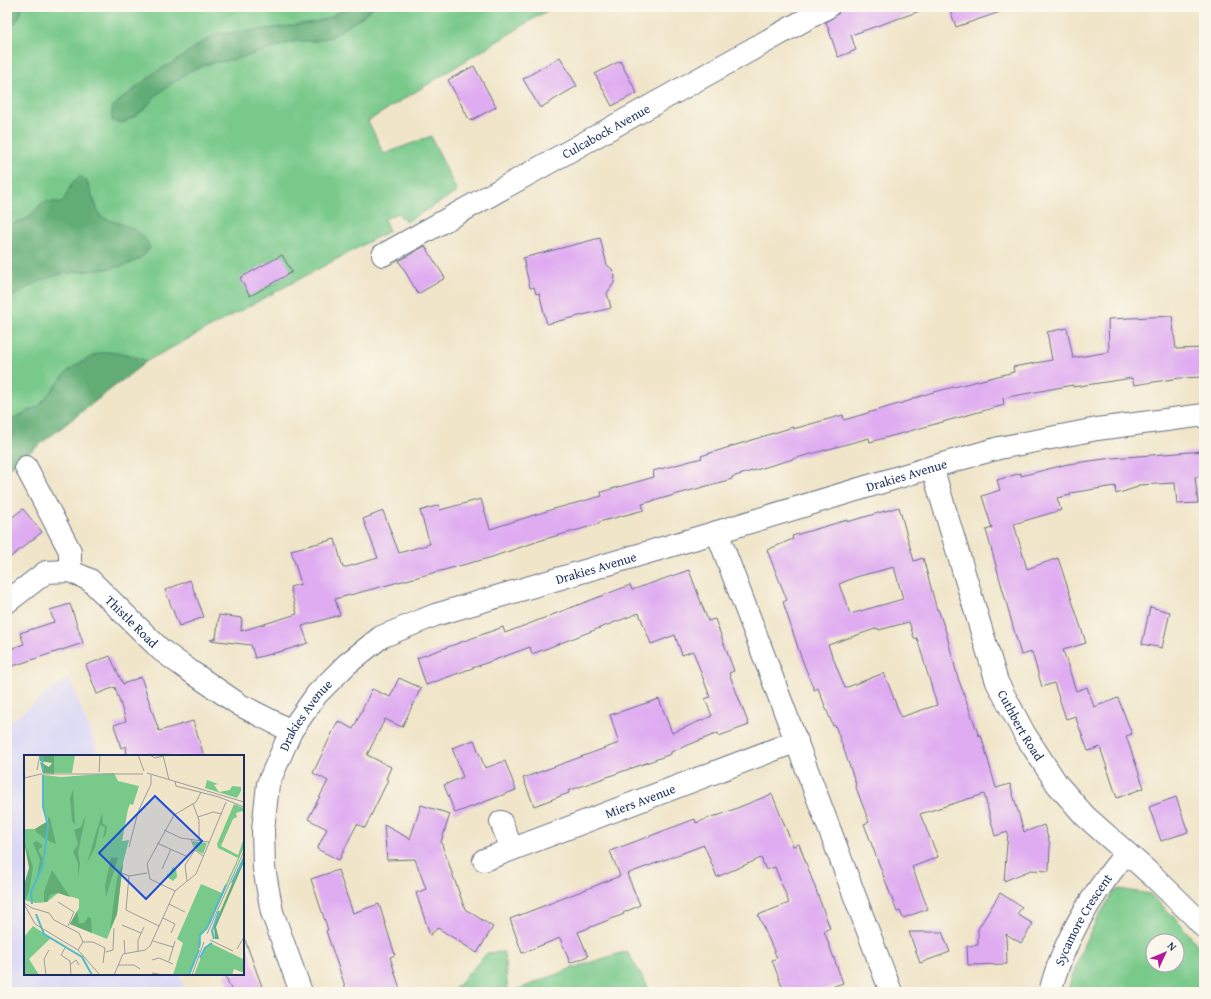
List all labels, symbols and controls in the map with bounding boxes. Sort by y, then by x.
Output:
street label: Culcabock Avenue [559,99,653,163]
street label: Drakies Avenue [864,454,949,496]
street label: Drakies Avenue [553,547,639,589]
street label: Thistle Road [101,591,162,652]
street label: Drakies Avenue [274,675,337,754]
street label: Cuthbert Road [993,687,1049,765]
inset map [24,755,244,975]
street label: Miers Avenue [602,779,678,823]
street label: Sycamore Crescent [1050,869,1117,969]
north arrow [1145,933,1185,973]
text: N [1164,938,1181,955]

